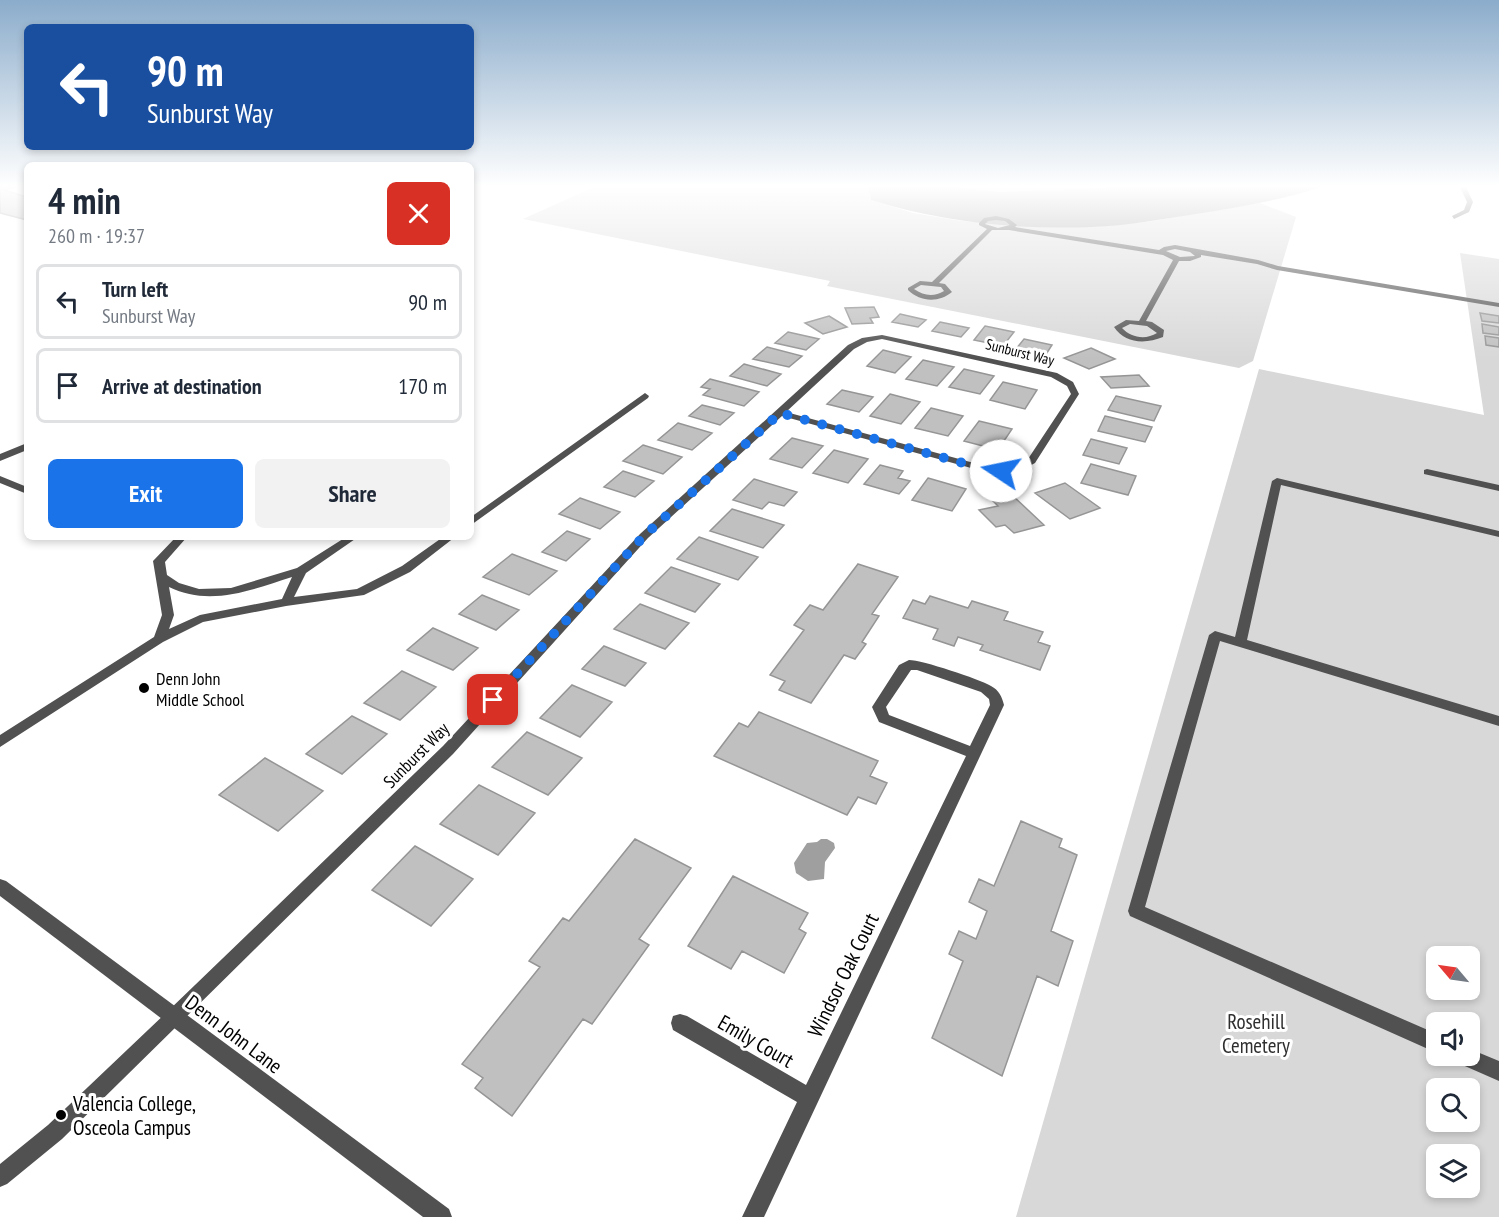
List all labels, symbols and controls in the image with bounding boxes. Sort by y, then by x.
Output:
text: 90 m [147,43,224,98]
icon: left [48,48,126,126]
text: Sunburst Way [147,96,273,130]
text: 4 min [48,177,121,224]
button: close [387,182,450,245]
text: 260 m · 19:37 [48,223,145,249]
text: Turn left [102,275,168,303]
icon: left [51,285,84,318]
text: 90 m [408,288,447,316]
text: Sunburst Way [102,303,195,329]
street label: Sunburst Way [984,334,1057,370]
icon: arrive [51,369,84,402]
text: Arrive at destination [102,372,262,400]
text: 170 m [398,372,447,400]
position arrow [969,439,1033,503]
button: Exit [48,459,243,528]
button: Share [255,459,450,528]
place label: Denn John Middle School [156,667,245,711]
pin [467,674,518,725]
marker: Denn John Middle School [137,681,151,695]
icon: arrive [476,683,509,716]
street label: Sunburst Way [378,717,454,793]
street label: Windsor Oak Court [801,908,885,1041]
north arrow [1426,946,1480,1000]
map controls [1426,946,1480,1198]
street label: Denn John Lane [180,989,288,1079]
park label: Rosehill Cemetery [1222,1008,1290,1059]
street label: Emily Court [713,1009,799,1074]
button: sound [1426,1012,1480,1066]
button: search [1426,1078,1480,1132]
place label: Valencia College, Osceola Campus [72,1090,196,1141]
marker: Valencia College, Osceola Campus [54,1108,68,1122]
button: layers [1426,1144,1480,1198]

